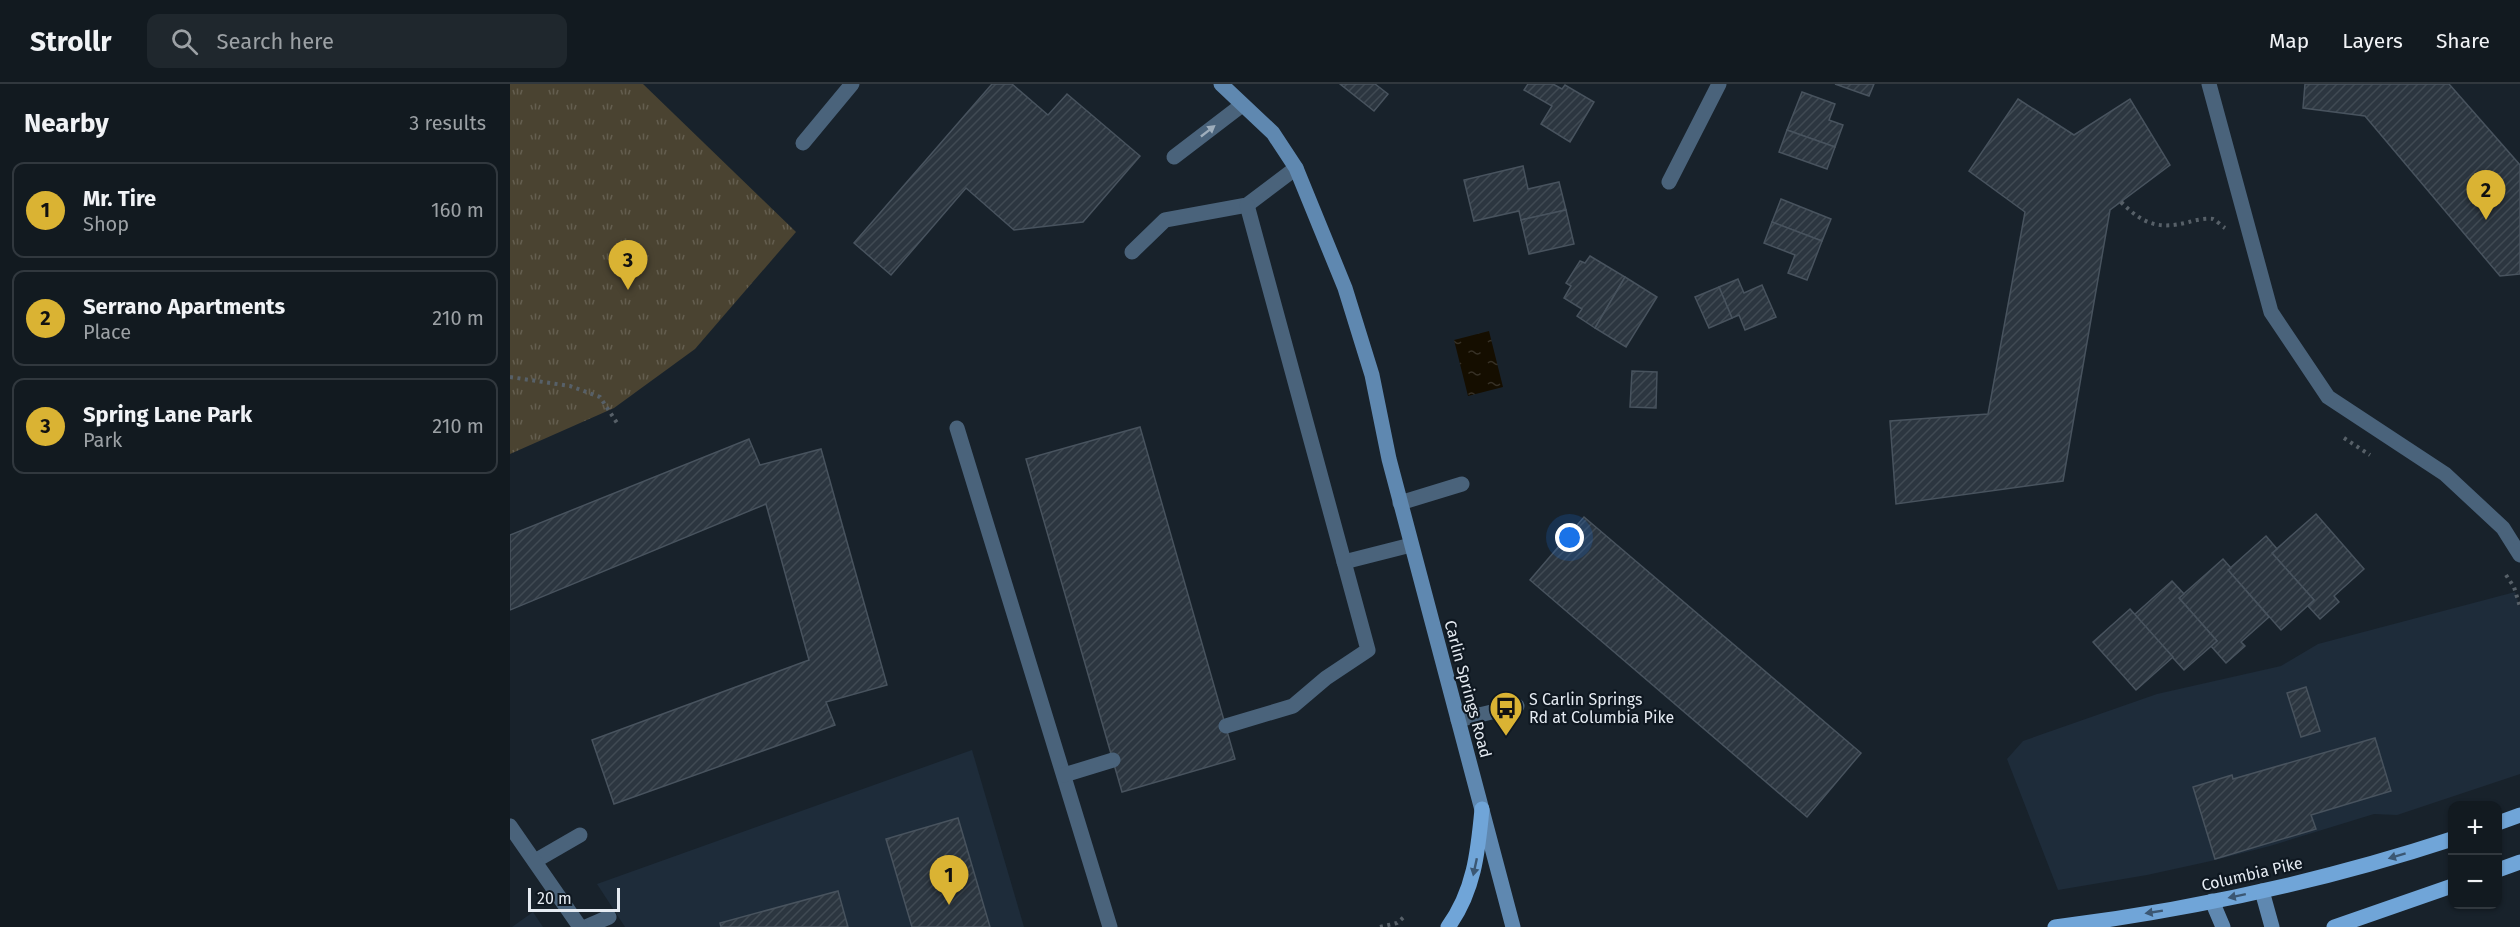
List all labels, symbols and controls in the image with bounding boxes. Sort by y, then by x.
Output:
search box [147,14,567,68]
text: Strollr [30,25,111,58]
icon: search [168,25,201,58]
text: Search here [216,28,334,55]
text: Map [2269,28,2309,54]
text: Layers [2342,28,2403,54]
text: Share [2436,28,2490,54]
text: Nearby [24,108,109,139]
text: 3 results [409,111,486,135]
one-way arrow [1201,125,1216,137]
pin: 2 [2466,170,2506,220]
text: Mr. Tire [83,185,156,212]
text: 1 [41,198,50,222]
text: 160 m [431,198,484,222]
text: Shop [83,212,129,236]
pin: 3 [608,240,648,290]
text: Serrano Apartments [83,293,285,320]
text: 2 [40,306,51,330]
text: 210 m [432,306,484,330]
text: Place [83,320,131,344]
text: Spring Lane Park [83,401,252,428]
text: 3 [40,414,51,438]
text: 210 m [432,414,484,438]
text: Park [83,428,122,452]
your location [1555,523,1584,552]
street label: Carlin Springs Road [1440,618,1496,760]
bus stop icon: S Carlin Springs Rd at Columbia Pike [1488,690,1524,737]
place label: S Carlin Springs Rd at Columbia Pike [1529,690,1674,727]
map controls [2448,801,2502,909]
button: + [2448,801,2502,855]
one-way arrow [2388,852,2406,861]
street label: Columbia Pike [2200,853,2304,895]
button: − [2448,855,2502,909]
pin: 1 [930,856,968,905]
one-way arrow [1469,858,1479,876]
scale bar [528,885,620,912]
text: 20 m [537,889,572,908]
one-way arrow [2227,892,2246,901]
one-way arrow [2145,908,2164,917]

